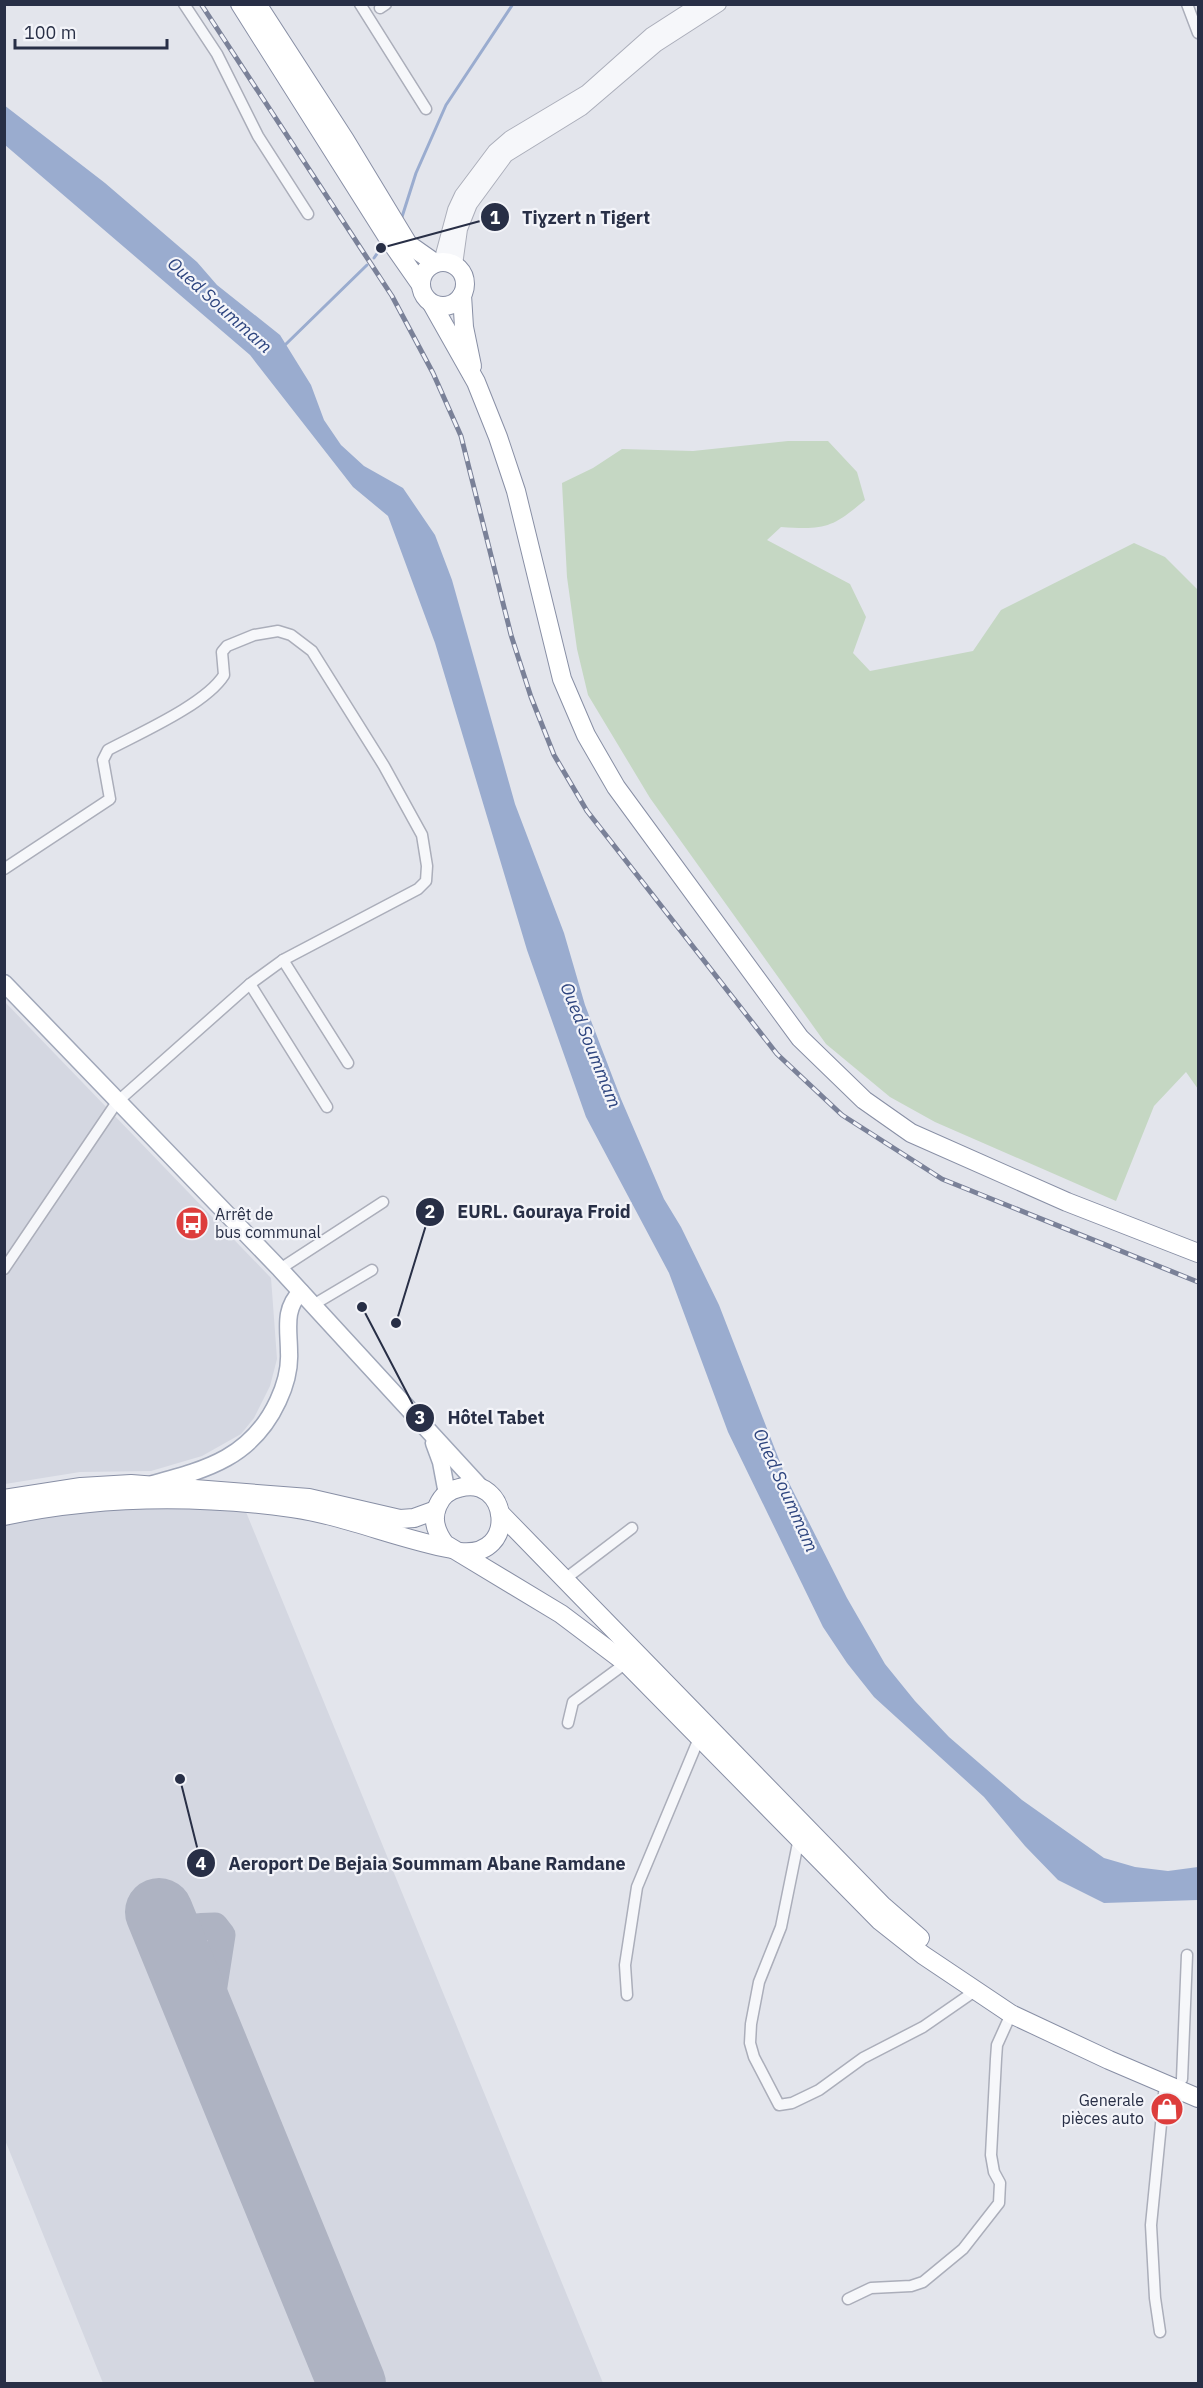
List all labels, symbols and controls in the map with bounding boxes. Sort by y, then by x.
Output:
scale bar [15,12,166,50]
text: 100 m [24,21,76,44]
callout: Tiɣzert n Tigert [480,199,662,235]
text: 1 [490,206,501,229]
text: Tiɣzert n Tigert [522,206,650,229]
water label: Oued Soummam [163,252,277,358]
water label: Oued Soummam [555,979,627,1111]
callout: EURL. Gouraya Froid [415,1194,642,1230]
text: 2 [425,1200,435,1223]
text: EURL. Gouraya Froid [457,1200,631,1223]
place label: Arrêt de bus communal [215,1204,321,1242]
bus stop icon: Arrêt de bus communal [174,1205,210,1241]
callout: Hôtel Tabet [405,1400,556,1436]
text: 3 [415,1406,425,1429]
text: Hôtel Tabet [447,1406,545,1429]
water label: Oued Soummam [748,1425,824,1555]
callout: Aeroport De Bejaia Soummam Abane Ramdane [186,1845,638,1881]
text: 4 [196,1852,207,1875]
text: Aeroport De Bejaia Soummam Abane Ramdane [228,1852,626,1875]
place label: Generale pièces auto [1061,2090,1144,2128]
shop icon: Generale pièces auto [1149,2091,1185,2127]

